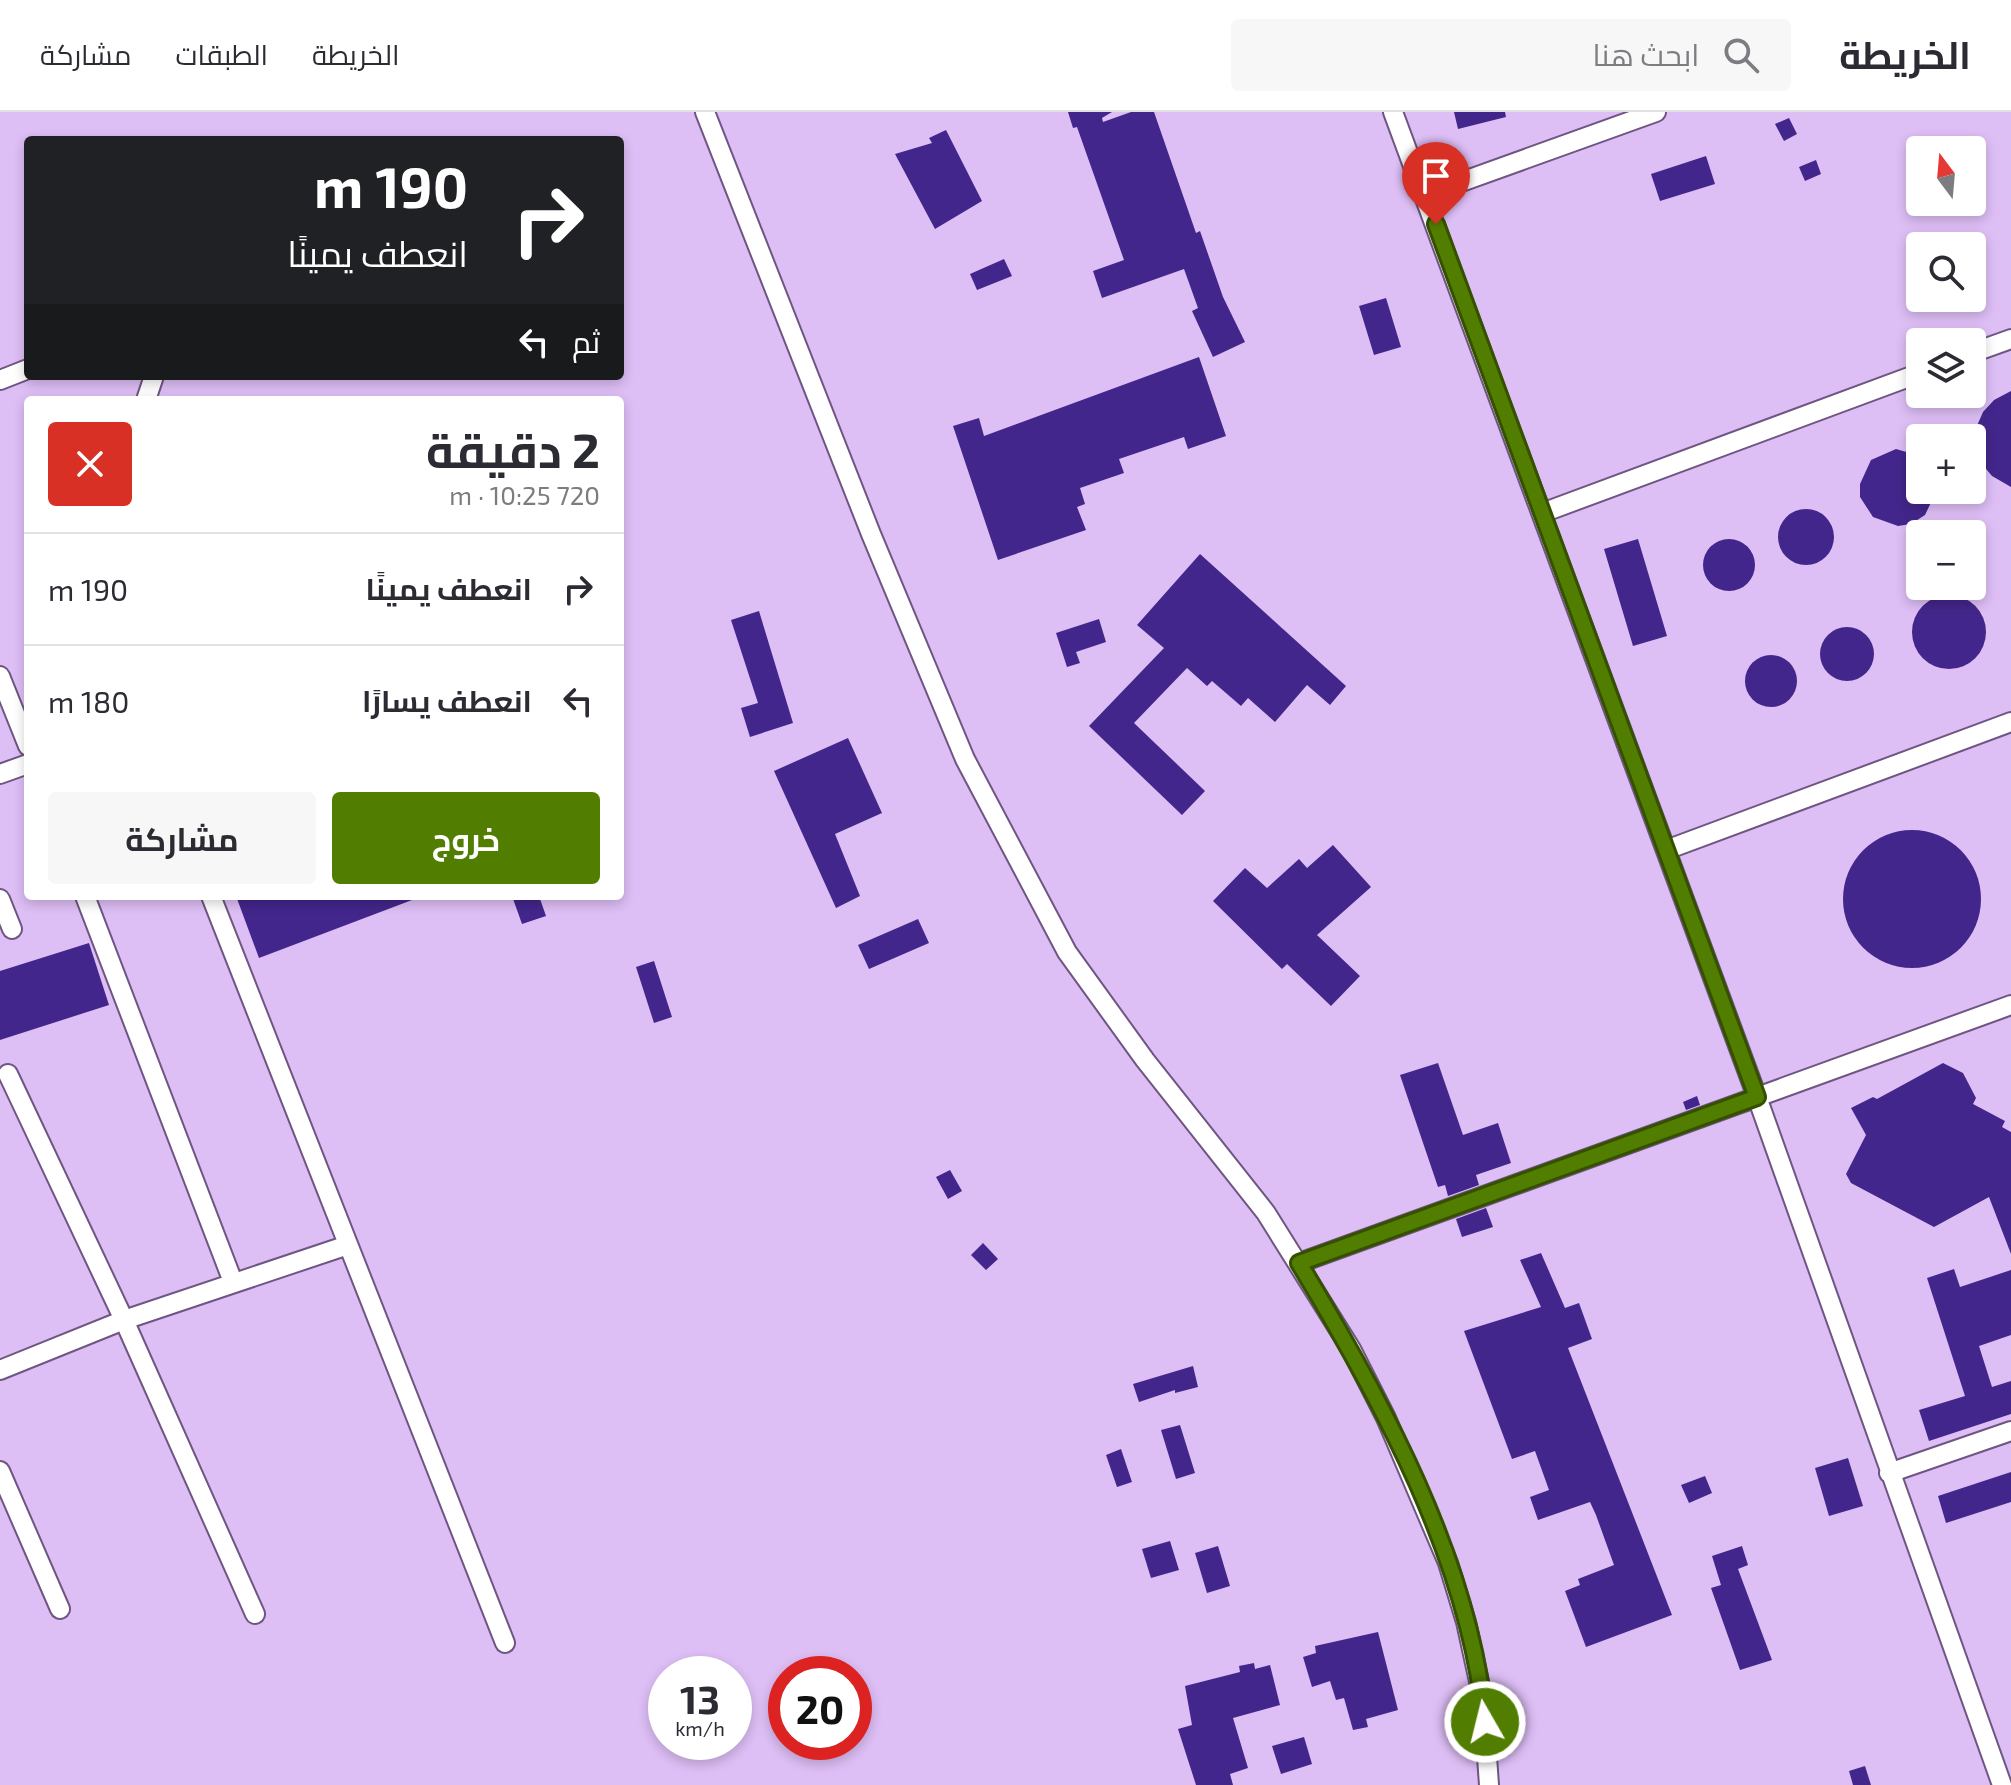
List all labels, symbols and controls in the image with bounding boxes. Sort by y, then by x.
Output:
search box [1231,19,1791,91]
text: الخريطة [1839,31,1971,77]
icon: search [1719,33,1763,77]
text: ابحث هنا [1592,36,1699,72]
text: مشاركة [40,37,131,71]
text: الطبقات [175,37,268,71]
text: الخريطة [312,37,399,71]
north arrow [1906,136,1986,216]
map controls [1906,136,1986,600]
pin [1402,142,1470,224]
text: 190 m [314,152,468,219]
icon: arrive [1414,154,1458,198]
icon: right [496,168,600,272]
text: انعطف يمينًا [287,231,468,274]
button: search [1906,232,1986,312]
icon: left [512,320,556,364]
text: ثم [572,323,600,359]
button: layers [1906,328,1986,408]
text: 2 دقيقة [426,420,600,478]
button: close [48,422,132,506]
button: + [1906,424,1986,504]
text: 720 m · 10:25 [449,479,600,510]
button: − [1906,520,1986,600]
icon: right [556,567,600,611]
text: انعطف يمينًا [366,570,532,606]
text: 190 m [48,571,128,607]
icon: left [556,679,600,723]
text: انعطف يسارًا [362,682,532,718]
text: 180 m [48,683,129,719]
button: مشاركة [48,792,316,884]
button: خروج [332,792,600,884]
speed limit sign: 20 [768,1656,872,1760]
text: 13 [680,1674,720,1722]
position arrow [1443,1680,1527,1764]
text: km/h [675,1716,725,1740]

